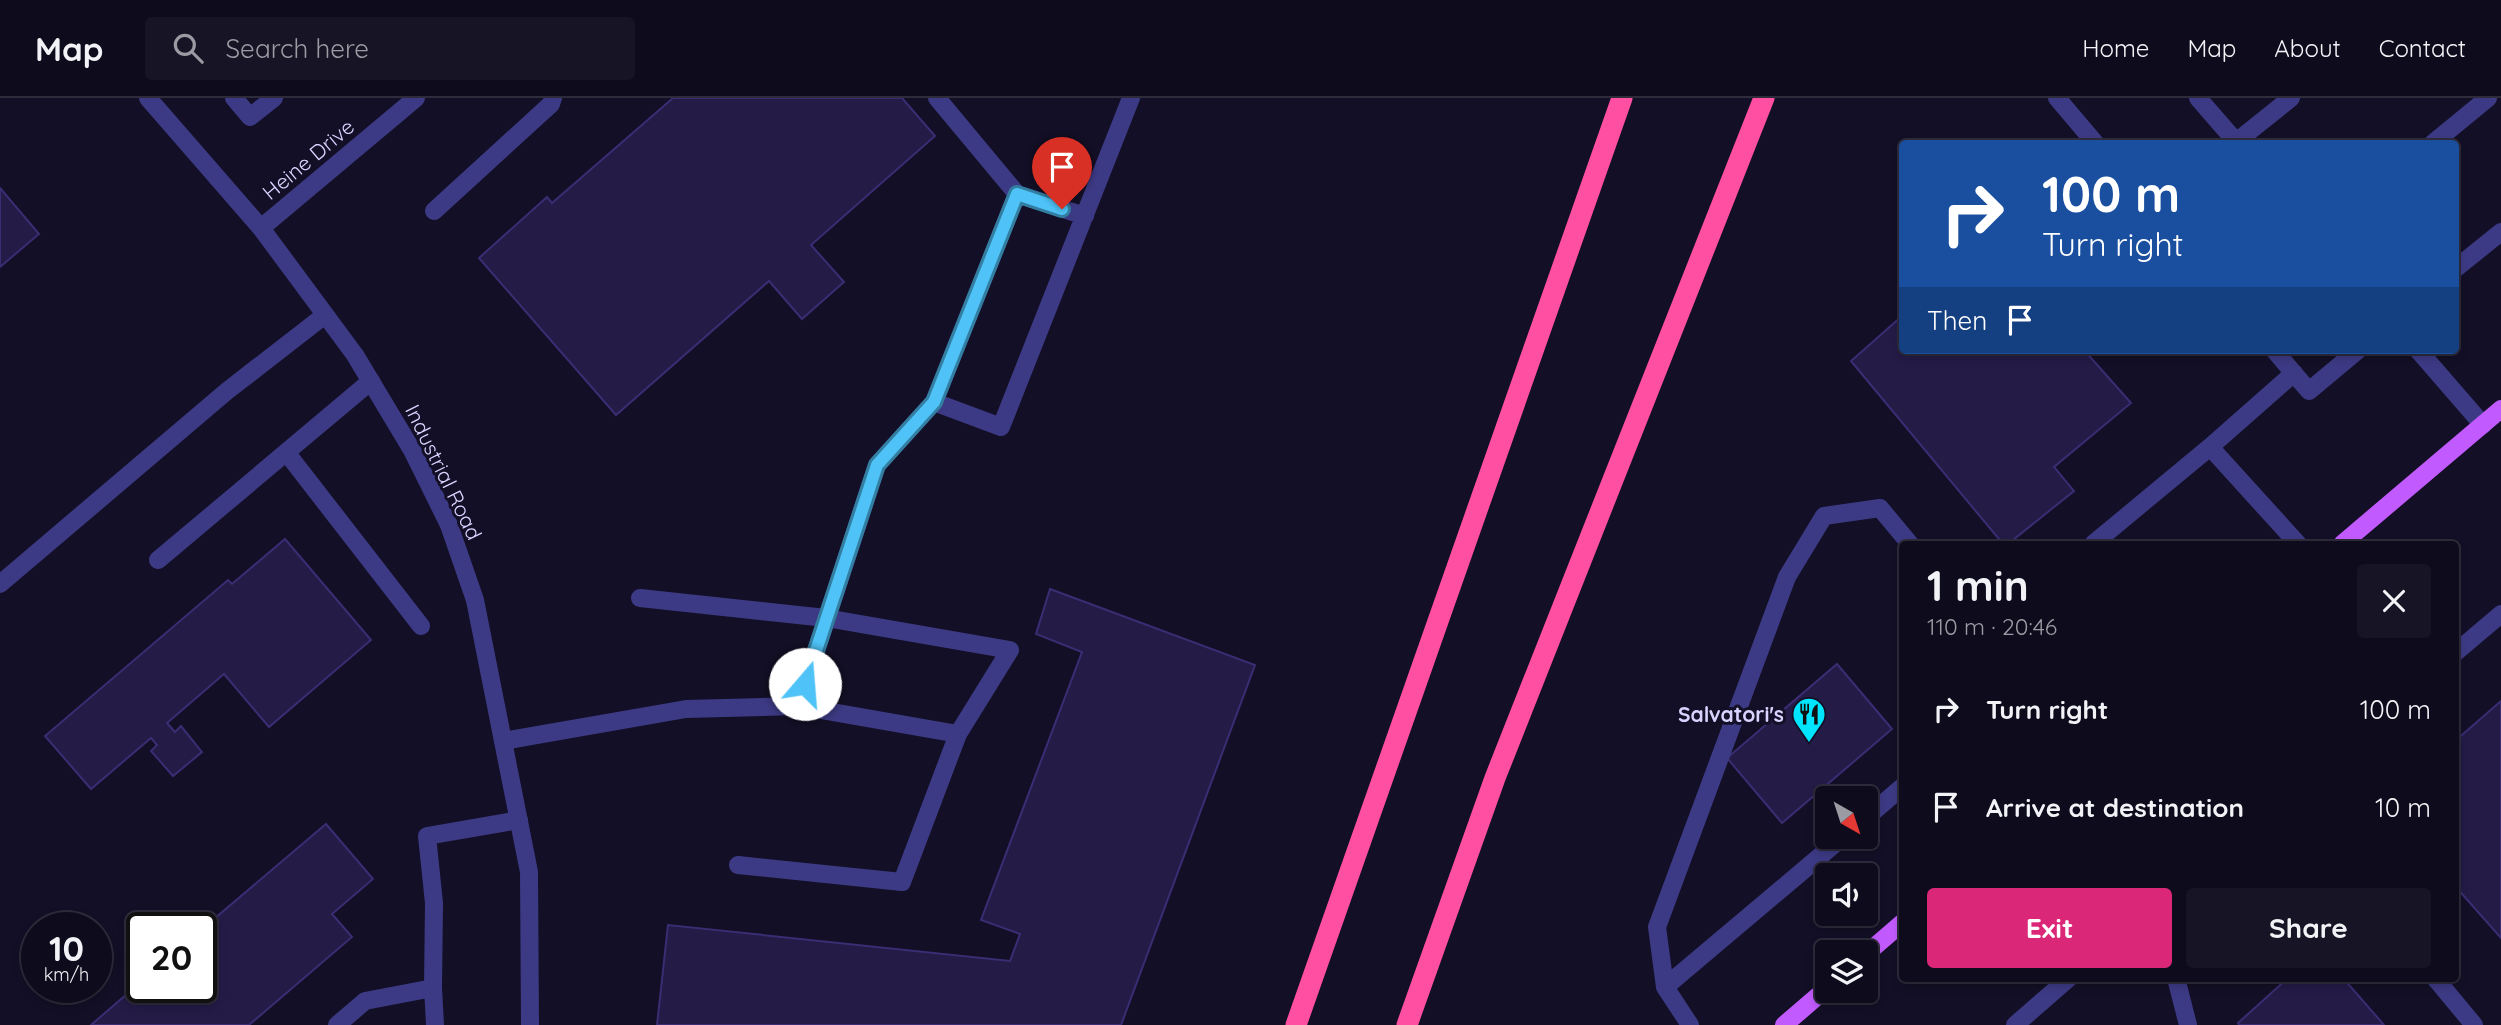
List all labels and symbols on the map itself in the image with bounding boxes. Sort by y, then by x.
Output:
street label: Heine Drive [257,113,359,205]
pin [1032,137,1092,209]
street label: Industrial Road [400,400,488,544]
position arrow [768,647,842,721]
restaurant icon: Salvatori's [1790,695,1828,744]
place label: Salvatori's [1678,701,1784,727]
north arrow [1815,786,1878,849]
speed limit sign: 20 [126,912,217,1003]

